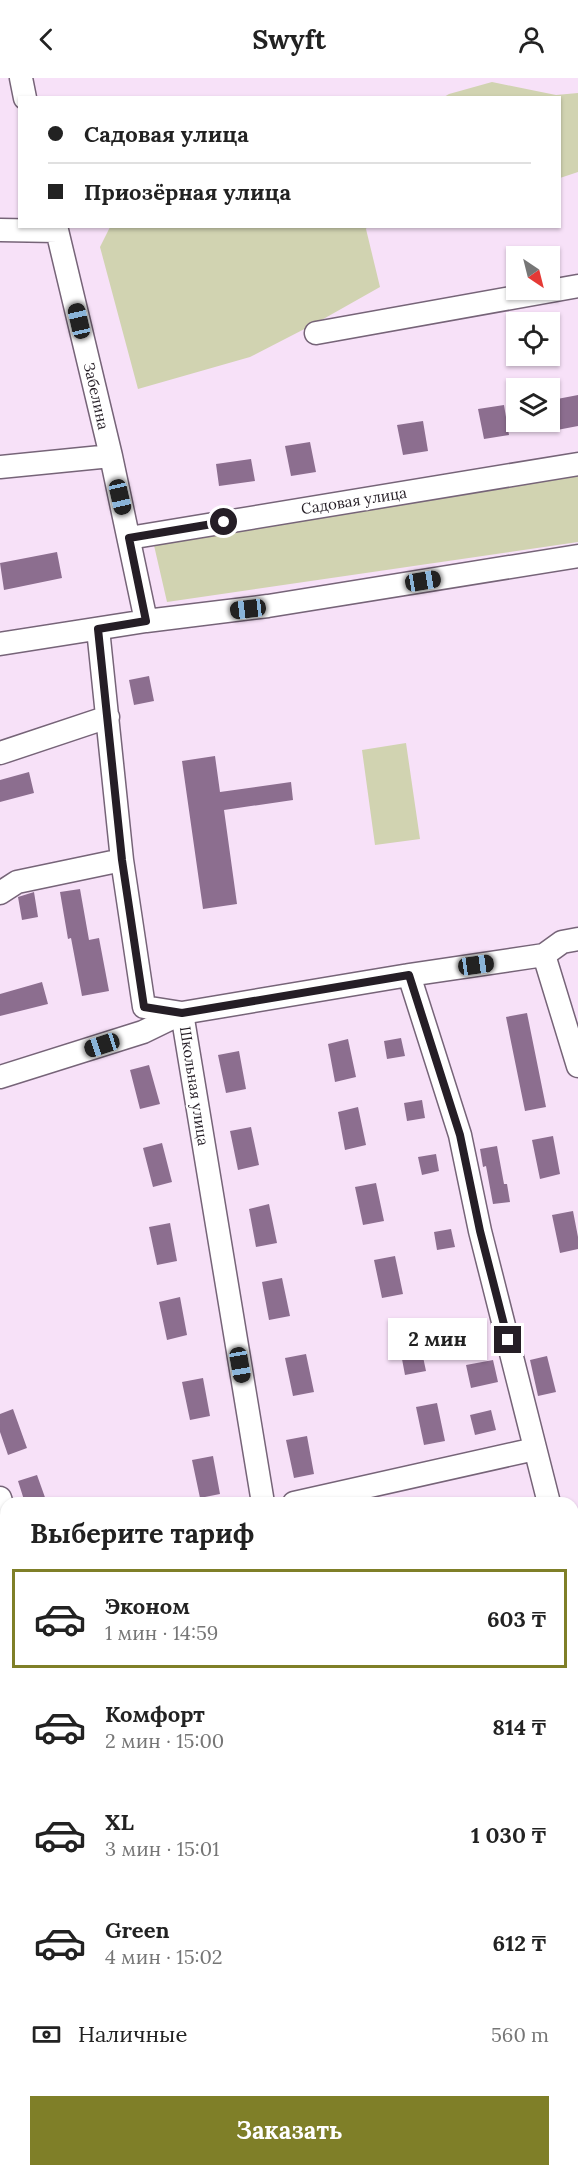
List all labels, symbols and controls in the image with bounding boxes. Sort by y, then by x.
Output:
text: Swyft [252,22,326,56]
icon: back [30,23,63,56]
icon: person [515,23,548,56]
text: Садовая улица [84,120,249,148]
text: Приозёрная улица [84,178,291,206]
north arrow [506,246,560,300]
map controls [506,246,560,432]
car [66,301,92,341]
button: locate [506,312,560,366]
street label: Забелина [80,360,114,432]
button: layers [506,378,560,432]
car [107,477,133,517]
street label: Садовая улица [300,483,408,518]
route start [210,508,237,535]
car [404,569,442,593]
car [229,598,267,620]
car [457,954,495,976]
street label: Школьная улица [176,1025,213,1147]
car [82,1031,122,1059]
callout: 2 мин [388,1319,487,1361]
text: 2 мин [408,1326,467,1351]
route end [494,1326,521,1353]
car [228,1346,252,1384]
text: Выберите тариф [30,1516,254,1550]
icon: car [33,1592,87,1646]
text: Эконом [105,1592,190,1620]
text: 603 ₸ [487,1605,546,1633]
text: 1 мин · 14:59 [105,1620,218,1645]
icon: car [33,1700,87,1754]
text: Комфорт [105,1700,205,1728]
text: 814 ₸ [492,1713,546,1741]
text: 2 мин · 15:00 [105,1728,224,1753]
icon: car [33,1808,87,1862]
text: XL [105,1808,134,1836]
text: 1 030 ₸ [471,1821,546,1849]
text: 3 мин · 15:01 [105,1836,220,1861]
icon: car [33,1916,87,1970]
text: Green [105,1916,170,1944]
text: 612 ₸ [493,1929,546,1957]
text: 4 мин · 15:02 [105,1944,223,1969]
icon: cash [30,2018,63,2051]
text: Наличные [78,2020,187,2048]
text: 560 m [491,2022,549,2047]
button: Заказать [30,2096,549,2165]

